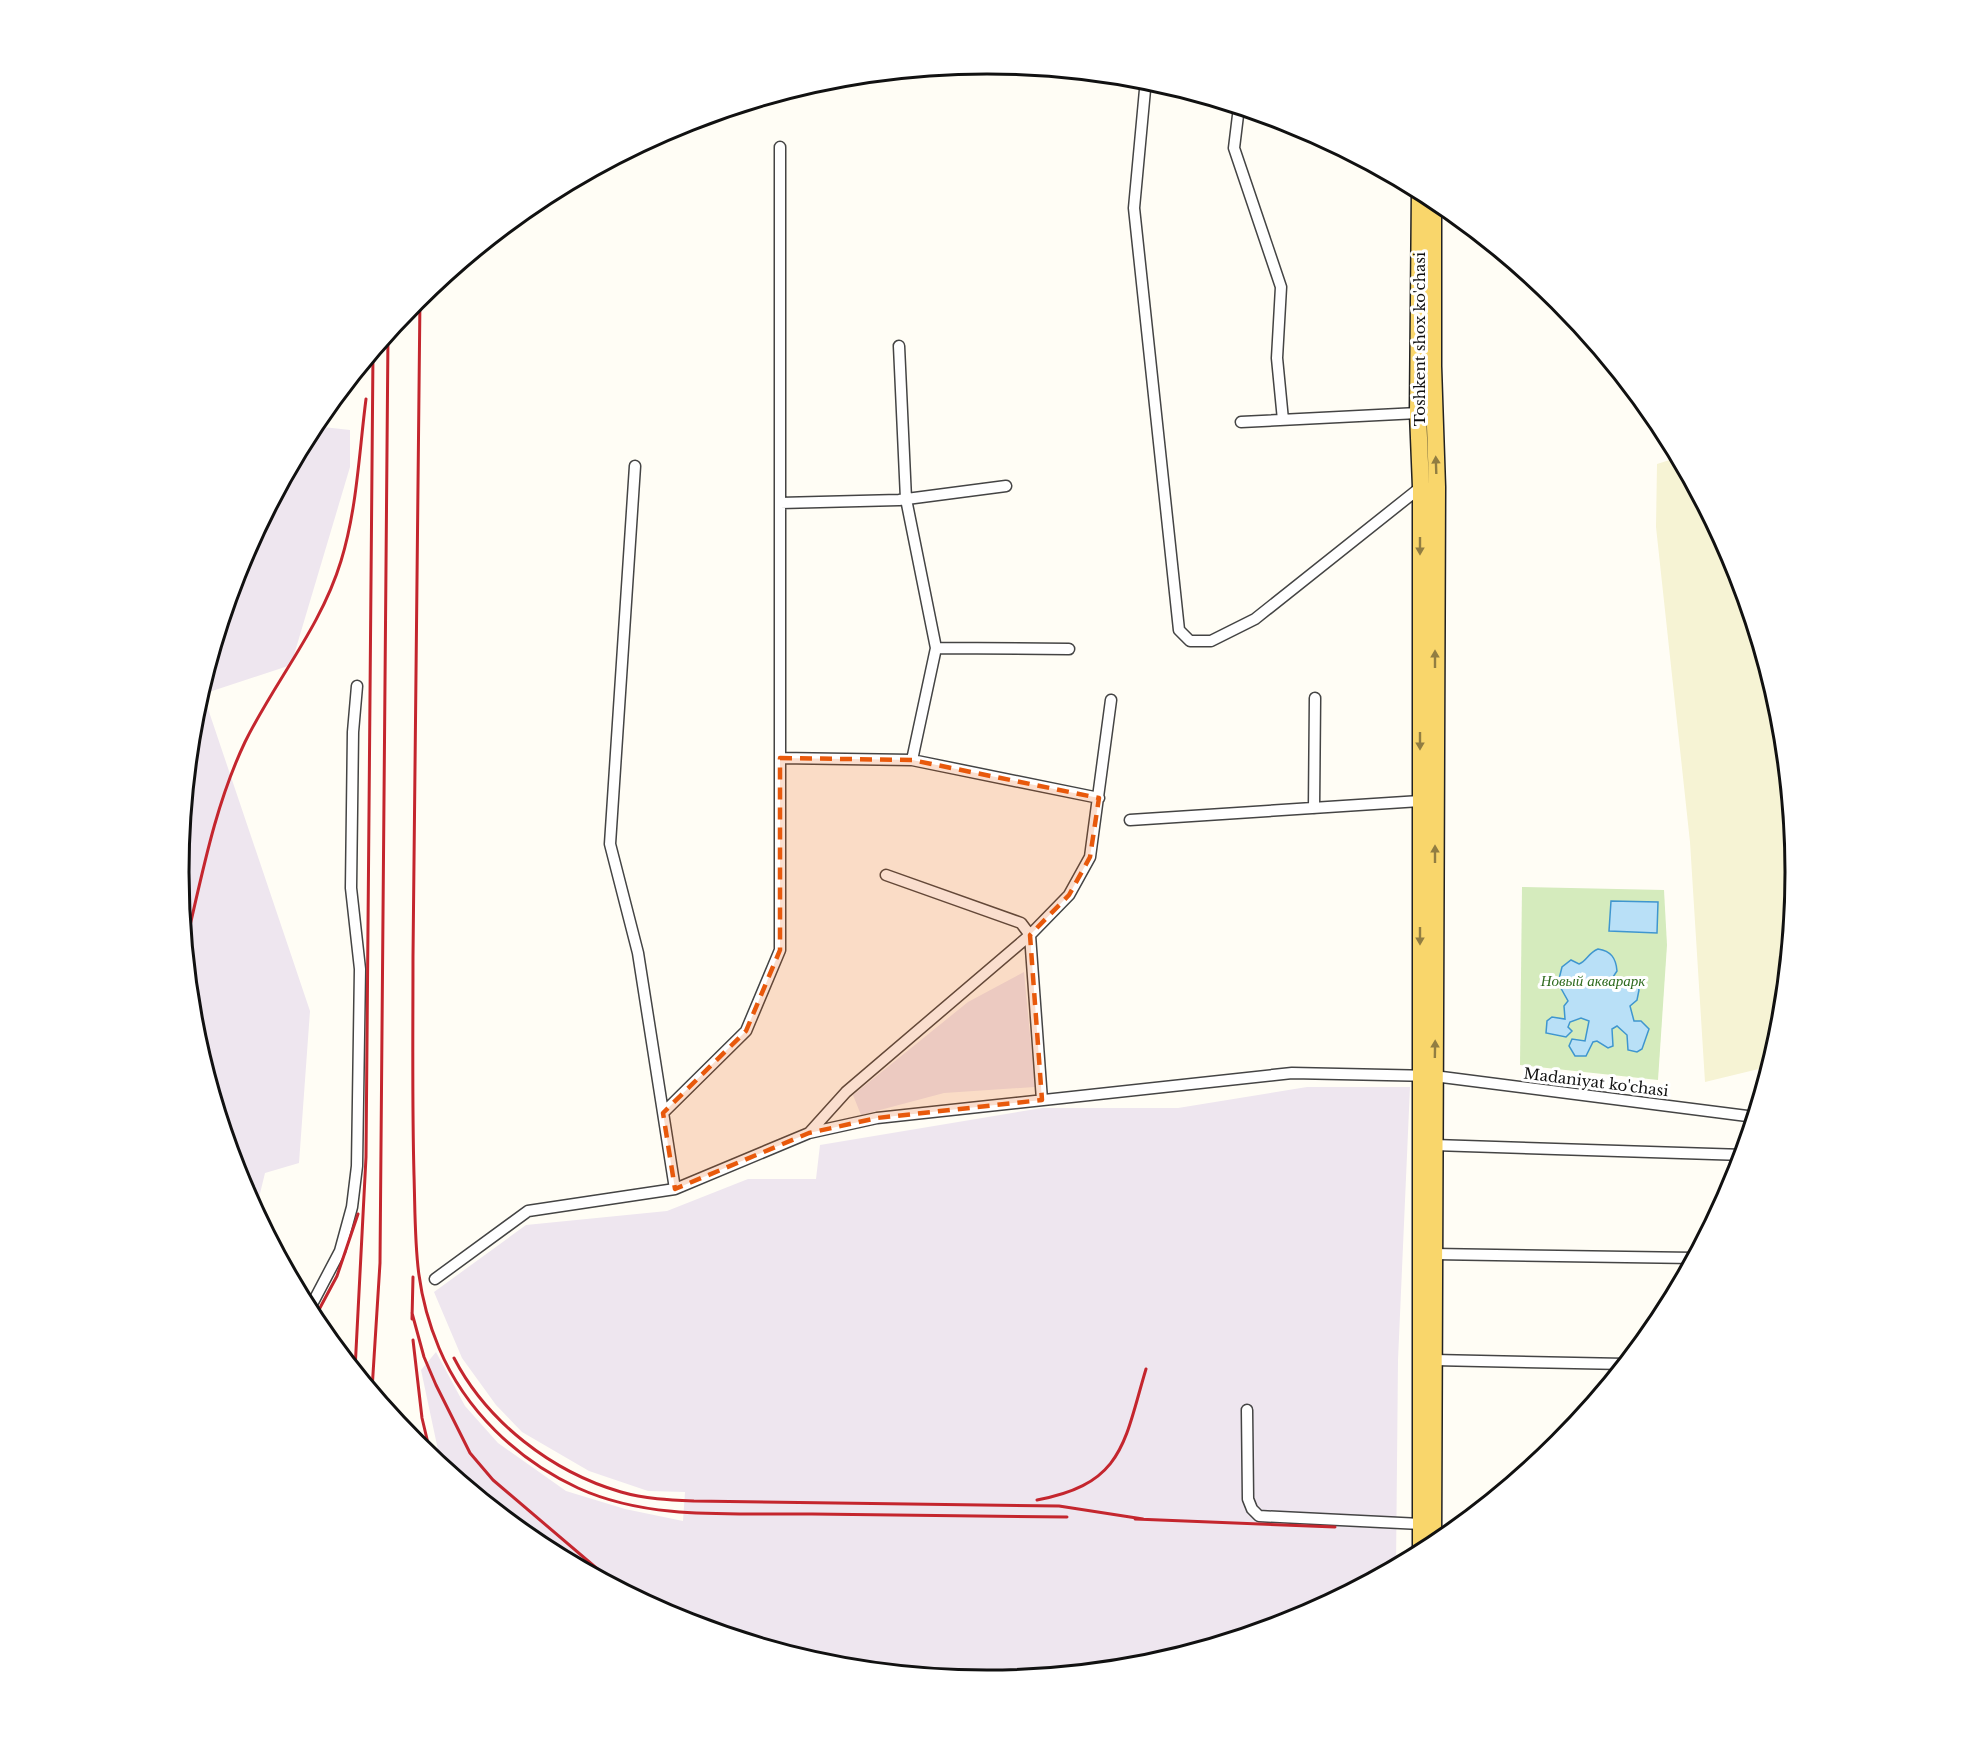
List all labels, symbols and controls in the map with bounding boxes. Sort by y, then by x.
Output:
street label: Toshkent shox ko'chasi [1410,252,1429,426]
one-way arrow [1432,455,1441,474]
one-way arrow [1415,536,1425,555]
one-way arrow [1431,650,1440,669]
one-way arrow [1415,731,1425,750]
one-way arrow [1430,845,1440,864]
one-way arrow [1415,926,1425,945]
park label: Новый акварарк [1540,971,1646,990]
one-way arrow [1430,1040,1439,1059]
street label: Madaniyat ko'chasi [1522,1064,1670,1100]

